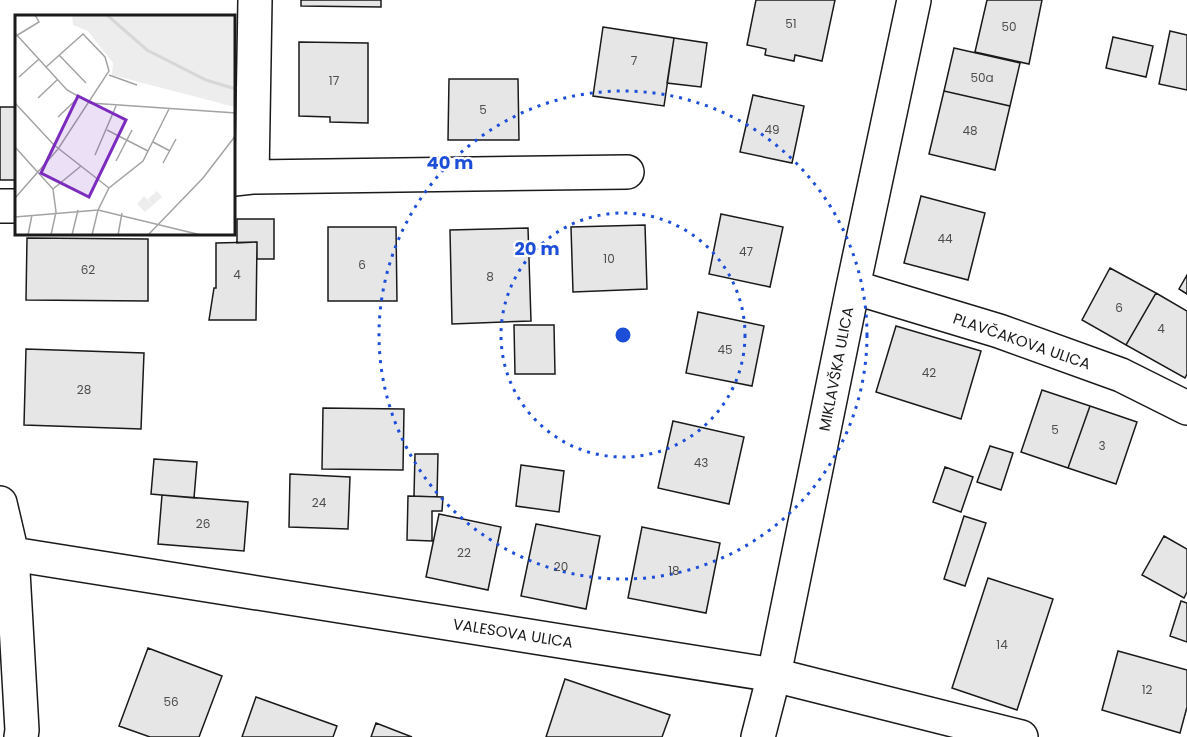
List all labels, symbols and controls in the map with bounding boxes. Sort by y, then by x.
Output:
inset map [15,15,236,236]
house number: 51 [785,15,797,32]
house number: 50 [1001,18,1017,35]
house number: 7 [631,52,638,69]
house number: 50a [970,69,994,86]
house number: 17 [329,72,340,89]
house number: 5 [479,101,487,118]
house number: 49 [764,121,780,138]
house number: 48 [962,122,978,139]
text: 40 m [427,150,473,175]
house number: 44 [937,230,953,247]
text: 20 m [515,236,559,261]
house number: 47 [739,243,753,260]
house number: 10 [603,250,615,267]
house number: 6 [358,256,366,273]
house number: 62 [81,261,95,278]
house number: 4 [233,266,241,283]
house number: 8 [486,268,494,285]
house number: 6 [1115,299,1123,316]
street label: MIKLAVŠKA ULICA [814,305,858,433]
street label: PLAVČAKOVA ULICA [950,308,1094,374]
house number: 4 [1157,320,1165,337]
centre of rings [613,325,633,345]
house number: 45 [717,341,733,358]
house number: 42 [922,364,936,381]
house number: 28 [77,381,91,398]
house number: 5 [1051,421,1059,438]
house number: 3 [1098,437,1106,454]
house number: 43 [694,454,708,471]
house number: 24 [312,494,327,511]
house number: 26 [196,515,210,532]
house number: 22 [457,544,471,561]
house number: 20 [554,558,568,575]
house number: 18 [668,562,680,579]
street label: VALESOVA ULICA [451,613,575,653]
house number: 14 [996,636,1008,653]
house number: 12 [1142,681,1152,698]
house number: 56 [163,693,179,710]

